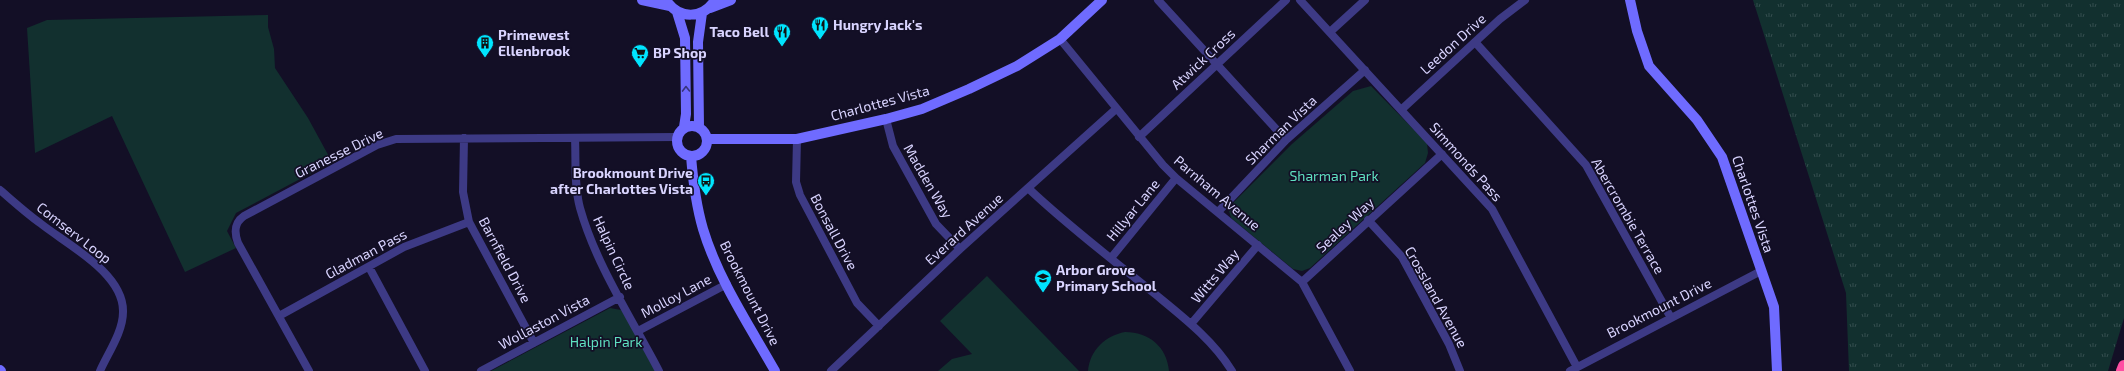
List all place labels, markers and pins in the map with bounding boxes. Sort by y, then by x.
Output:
restaurant icon: Hungry Jack's [810,15,830,40]
place label: Hungry Jack's [833,16,922,33]
restaurant icon: Taco Bell [772,22,792,47]
place label: Taco Bell [709,23,769,40]
place label: Primewest Ellenbrook [498,26,570,59]
building icon: Primewest Ellenbrook [475,33,495,58]
supermarket icon: BP Shop [630,43,650,68]
place label: BP Shop [653,44,707,61]
place label: Brookmount Drive after Charlottes Vista [550,164,693,197]
bus stop icon: Brookmount Drive after Charlottes Vista [696,171,716,196]
place label: Arbor Grove Primary School [1056,261,1157,294]
school or university icon: Arbor Grove Primary School [1033,268,1053,293]

